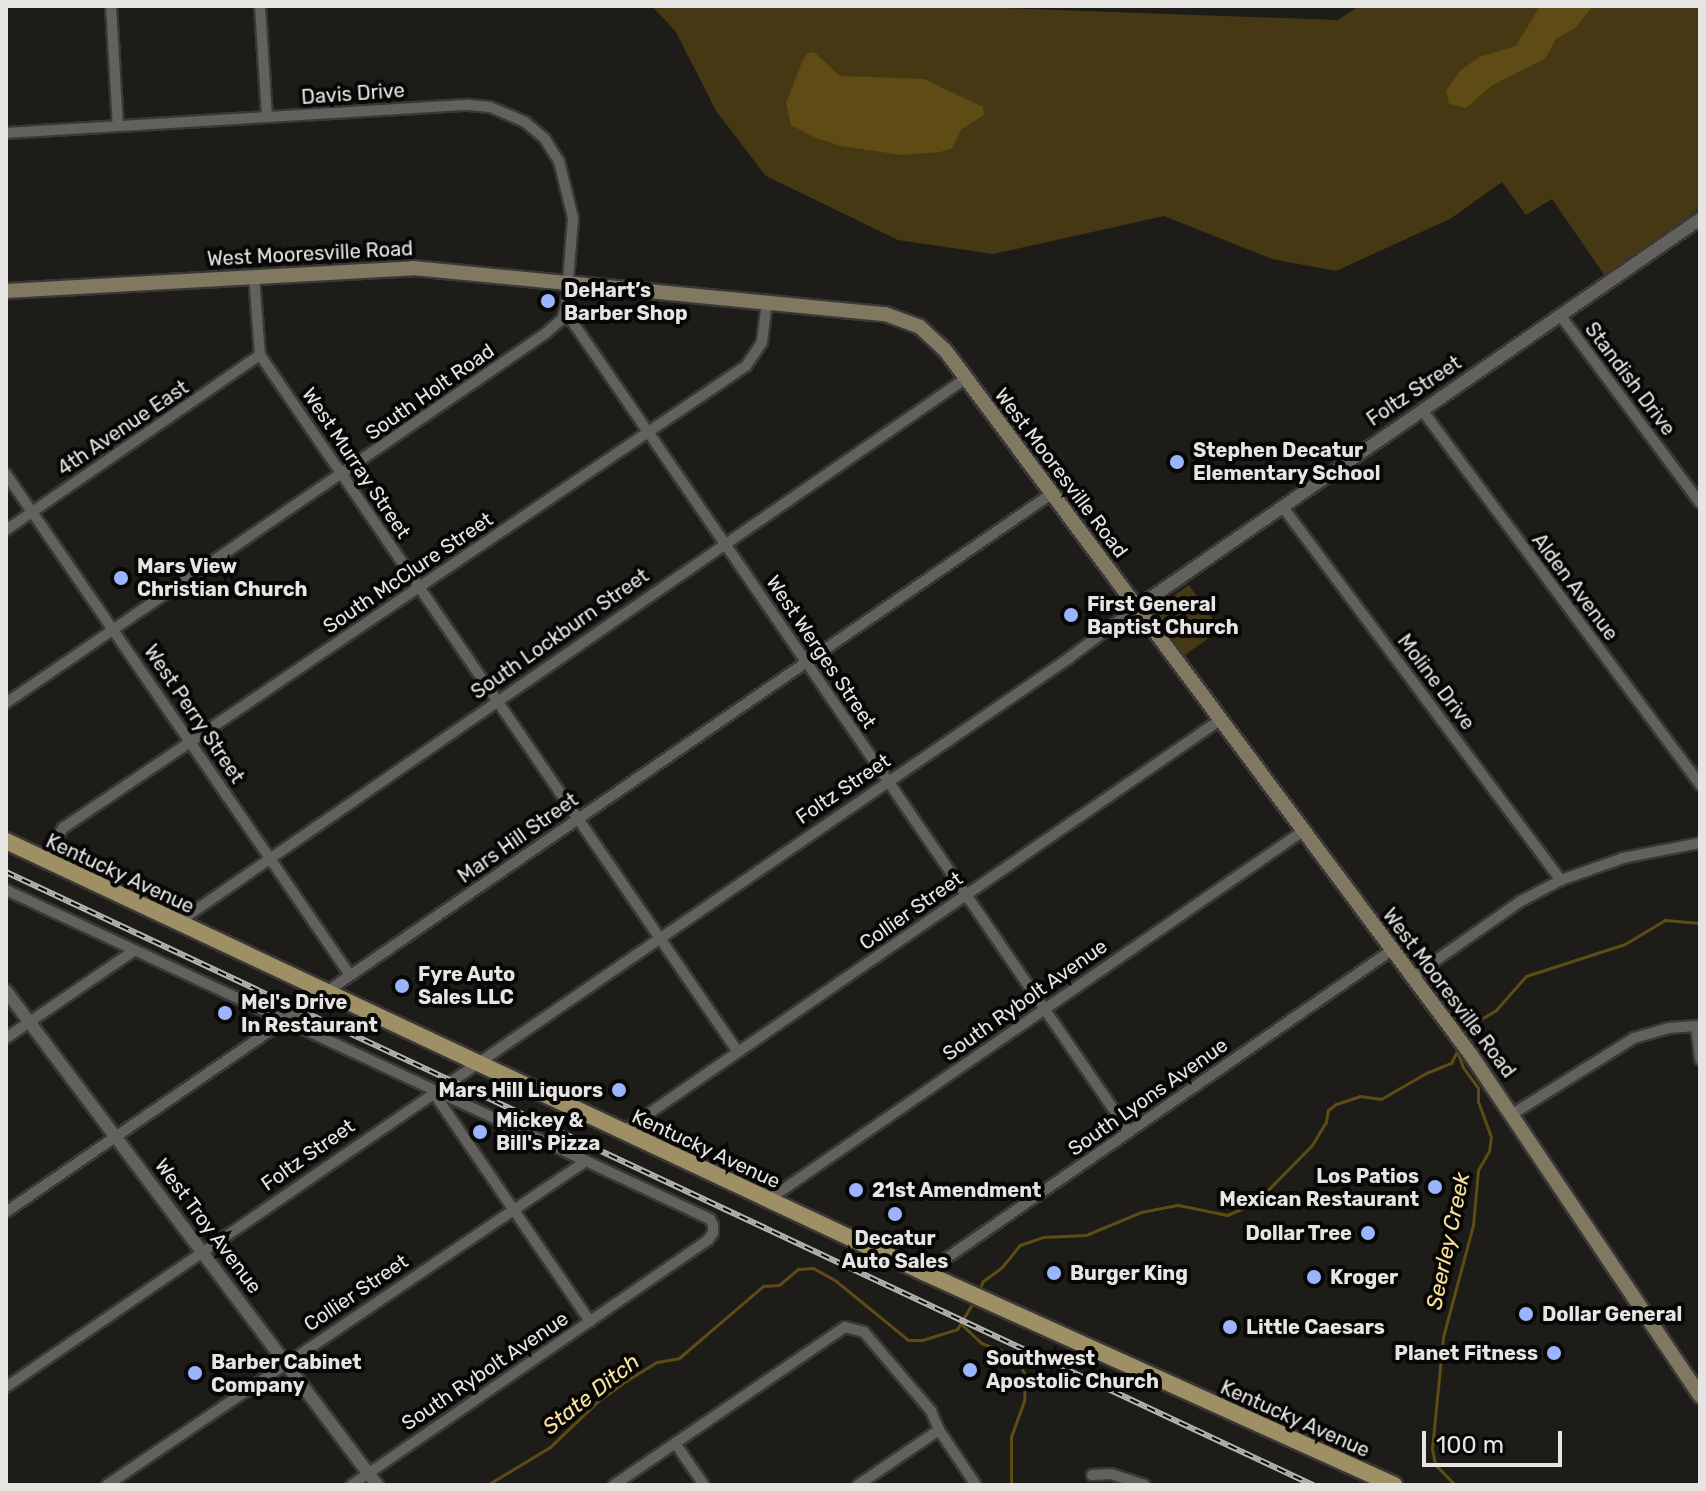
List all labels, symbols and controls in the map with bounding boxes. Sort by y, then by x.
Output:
street label: Davis Drive [300,78,406,110]
street label: West Mooresville Road [206,237,414,271]
place label: DeHart’s Barber Shop [564,278,688,325]
marker: DeHart’s Barber Shop [539,292,557,310]
street label: Standish Drive [1580,318,1680,440]
street label: South Holt Road [361,339,499,445]
street label: Foltz Street [1362,351,1466,431]
street label: 4th Avenue East [53,375,193,481]
street label: West Murray Street [296,383,416,543]
street label: West Mooresville Road [989,383,1133,563]
place label: Stephen Decatur Elementary School [1193,438,1381,485]
marker: Stephen Decatur Elementary School [1168,453,1186,471]
street label: South McClure Street [319,507,497,639]
street label: Alden Avenue [1527,528,1623,646]
place label: Mars View Christian Church [137,554,307,601]
street label: South Lockburn Street [467,564,653,704]
marker: Mars View Christian Church [112,569,130,587]
street label: West Werges Street [761,571,881,733]
place label: First General Baptist Church [1087,592,1239,639]
marker: First General Baptist Church [1062,606,1080,624]
street label: Moline Drive [1392,629,1480,735]
street label: West Perry Street [139,640,249,788]
street label: Foltz Street [791,749,895,829]
street label: Mars Hill Street [453,788,583,888]
street label: Kentucky Avenue [42,829,198,919]
street label: Collier Street [855,867,967,955]
street label: West Mooresville Road [1377,903,1521,1083]
street label: South Rybolt Avenue [938,934,1112,1066]
place label: Fyre Auto Sales LLC [418,962,516,1009]
marker: Fyre Auto Sales LLC [393,977,411,995]
place label: Mel's Drive In Restaurant [241,990,378,1037]
marker: Mel's Drive In Restaurant [216,1004,234,1022]
street label: South Lyons Avenue [1063,1033,1233,1161]
place label: Mars Hill Liquors [438,1078,603,1102]
marker: Mars Hill Liquors [610,1081,628,1099]
street label: Kentucky Avenue [628,1104,784,1194]
place label: Mickey & Bill's Pizza [496,1108,600,1155]
street label: Foltz Street [257,1114,359,1196]
marker: Mickey & Bill's Pizza [471,1123,489,1141]
street label: West Troy Avenue [149,1153,267,1299]
place label: Los Patios Mexican Restaurant [1219,1164,1419,1211]
water label: Seerley Creek [1421,1170,1475,1312]
place label: 21st Amendment [872,1178,1042,1202]
marker: Los Patios Mexican Restaurant [1426,1178,1444,1196]
marker: 21st Amendment [847,1181,865,1199]
marker: Decatur Auto Sales [886,1205,904,1223]
place label: Dollar Tree [1245,1221,1352,1245]
marker: Dollar Tree [1359,1224,1377,1242]
place label: Decatur Auto Sales [842,1226,948,1273]
street label: Collier Street [299,1249,413,1337]
place label: Burger King [1070,1261,1188,1285]
marker: Burger King [1045,1264,1063,1282]
place label: Kroger [1330,1265,1398,1289]
marker: Kroger [1305,1268,1323,1286]
place label: Dollar General [1542,1302,1683,1326]
marker: Dollar General [1517,1305,1535,1323]
street label: South Rybolt Avenue [397,1306,573,1436]
place label: Little Caesars [1246,1315,1385,1339]
marker: Little Caesars [1221,1318,1239,1336]
place label: Planet Fitness [1394,1341,1538,1365]
marker: Planet Fitness [1545,1344,1563,1362]
place label: Southwest Apostolic Church [986,1346,1159,1393]
water label: State Ditch [537,1348,645,1440]
place label: Barber Cabinet Company [211,1350,362,1397]
marker: Southwest Apostolic Church [961,1361,979,1379]
marker: Barber Cabinet Company [186,1364,204,1382]
street label: Kentucky Avenue [1216,1375,1374,1463]
scale bar [1426,1415,1566,1465]
text: 100 m [1436,1431,1504,1459]

